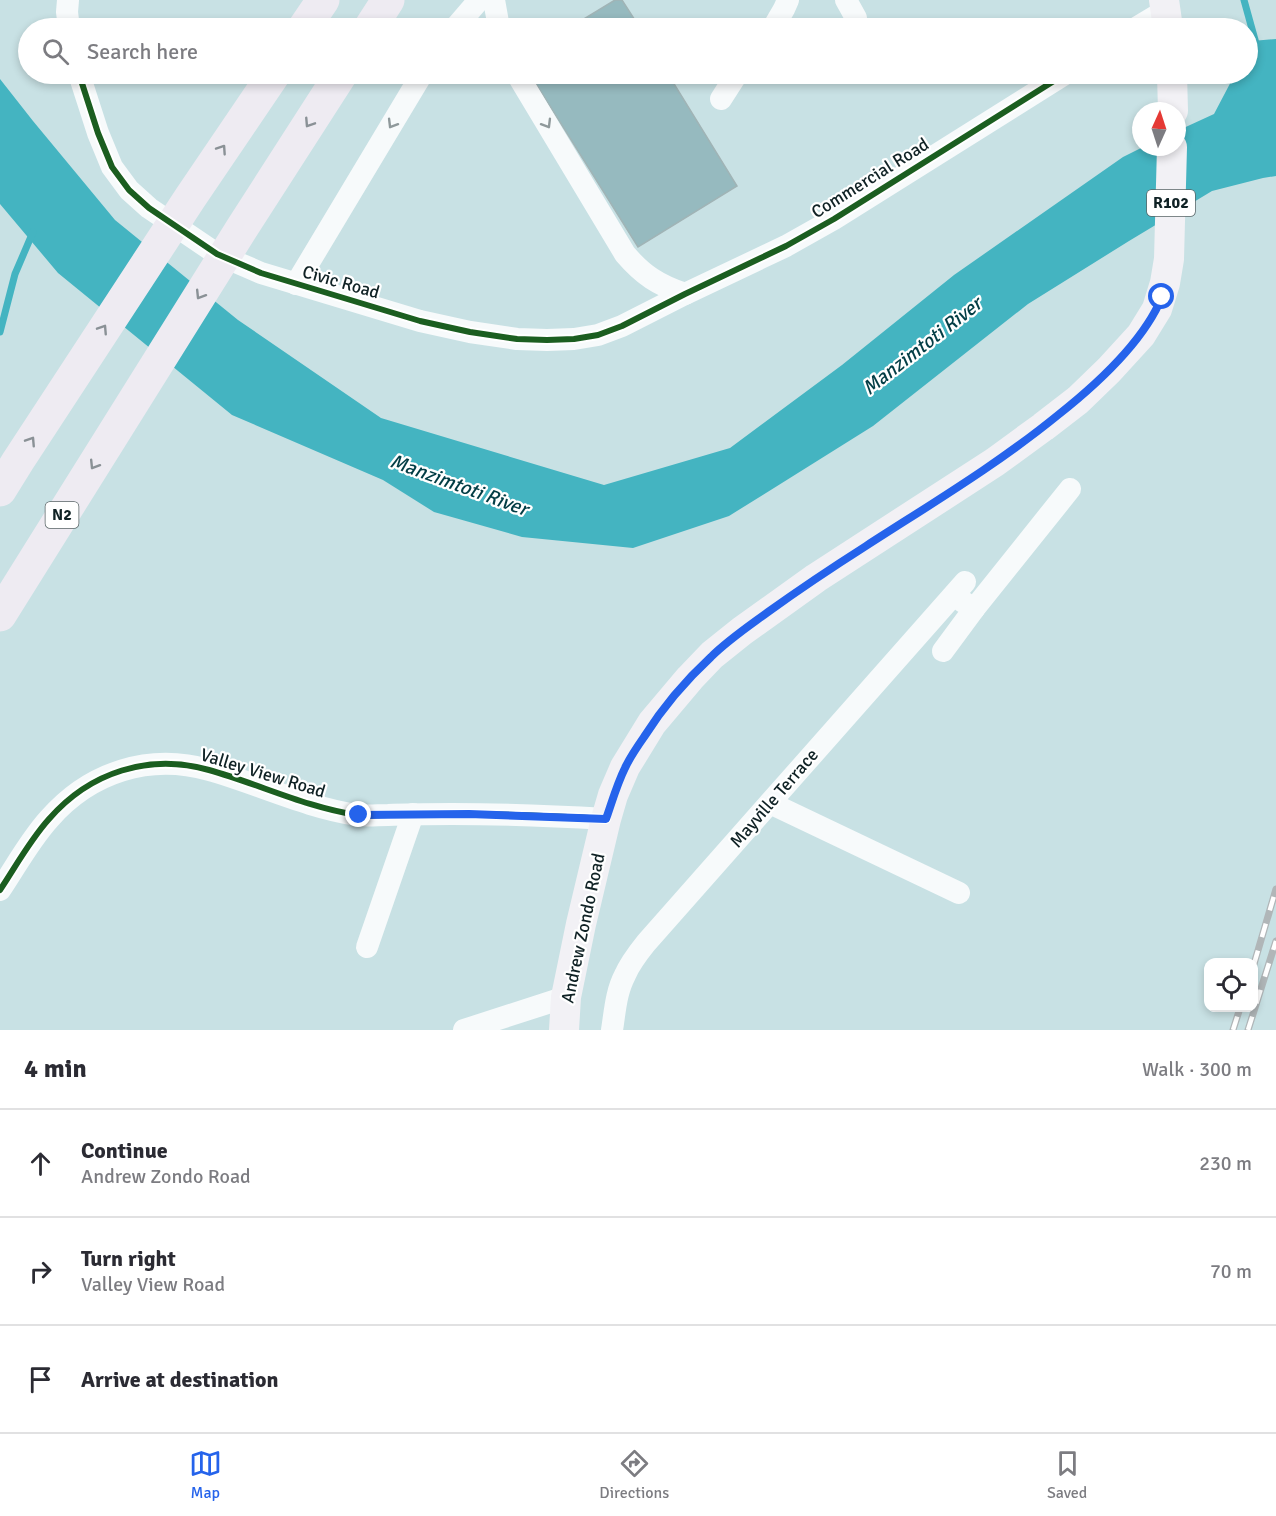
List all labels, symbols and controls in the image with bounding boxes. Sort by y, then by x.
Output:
search box [18,18,1258,84]
icon: search [39,35,72,68]
text: Search here [87,38,198,65]
north arrow [1132,102,1186,156]
one-way arrow [305,117,317,127]
one-way arrow [388,118,400,128]
one-way arrow [540,118,552,128]
street label: Commercial Road [807,133,933,223]
one-way arrow [215,145,226,156]
road number: R102 [1147,190,1195,216]
street label: Civic Road [300,260,382,304]
route start [1148,283,1174,309]
one-way arrow [196,289,207,300]
water label: Manzimtoti River [857,290,989,400]
one-way arrow [96,325,107,336]
one-way arrow [24,437,35,448]
water label: Manzimtoti River [387,448,534,522]
one-way arrow [89,459,101,469]
road number: N2 [46,502,78,528]
street label: Valley View Road [198,744,328,802]
street label: Mayville Terrace [725,744,823,852]
route end [345,801,371,827]
street label: Andrew Zondo Road [556,851,610,1005]
map controls [1204,958,1258,1012]
button: locate [1204,958,1258,1012]
text: 4 min [24,1053,87,1085]
text: Walk · 300 m [1142,1057,1252,1082]
text: Continue [81,1137,168,1164]
icon: ahead [24,1147,57,1180]
text: 230 m [1199,1151,1252,1176]
text: Andrew Zondo Road [81,1164,251,1189]
text: Turn right [81,1245,176,1272]
icon: right [24,1255,57,1288]
text: 70 m [1210,1259,1252,1284]
text: Valley View Road [81,1272,225,1297]
icon: arrive [24,1363,57,1396]
text: Arrive at destination [81,1366,278,1393]
tab: Map [189,1447,222,1503]
tab: Directions [599,1447,669,1503]
tab: Saved [1047,1447,1087,1503]

